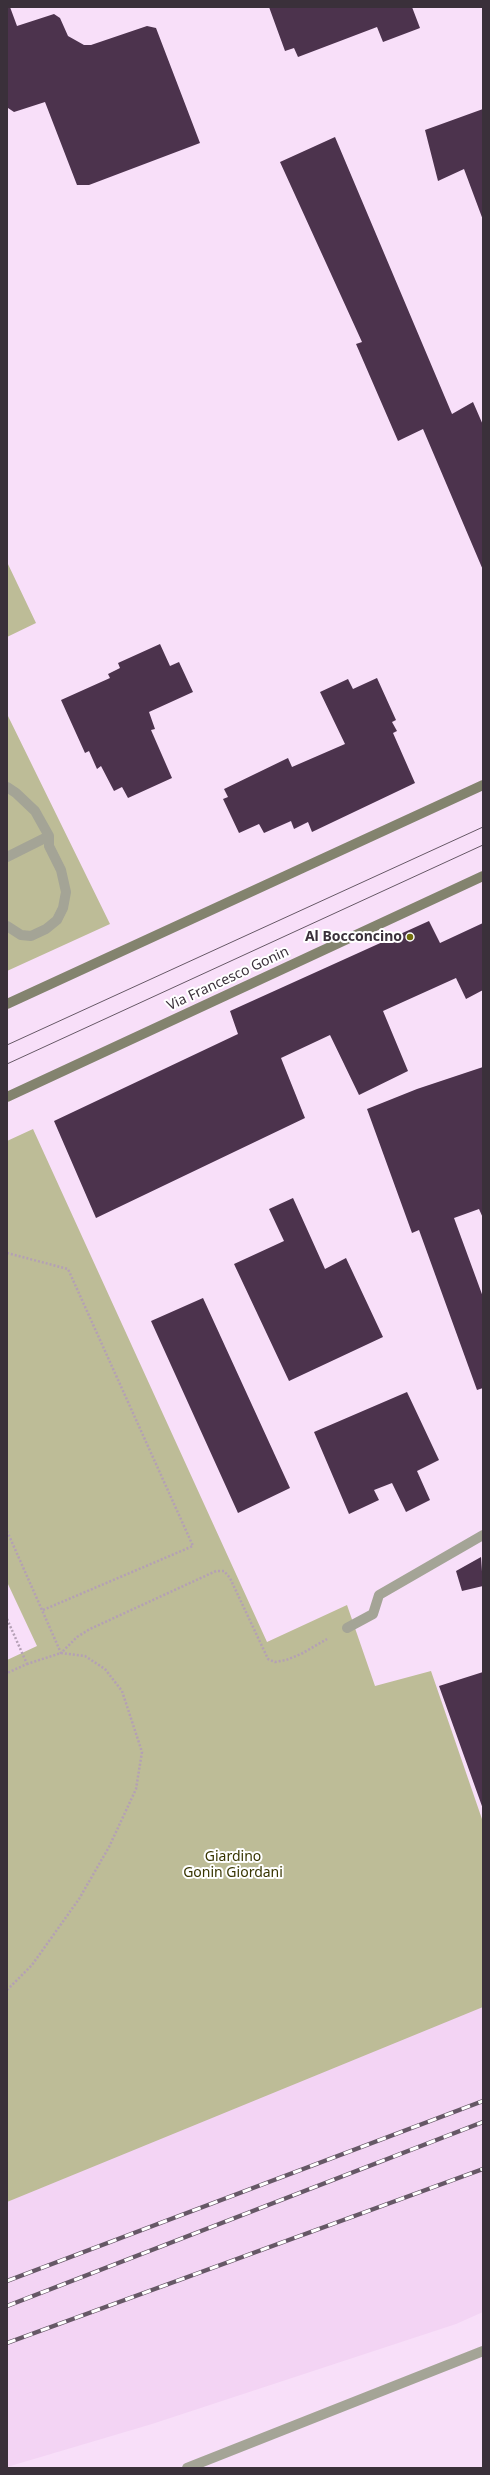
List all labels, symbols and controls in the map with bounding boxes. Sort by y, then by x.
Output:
place label: Al Bocconcino [305,929,402,945]
marker: Al Bocconcino [405,932,415,942]
street label: Via Francesco Gonin [164,943,292,1015]
park label: Giardino Gonin Giordani [183,1849,283,1882]

